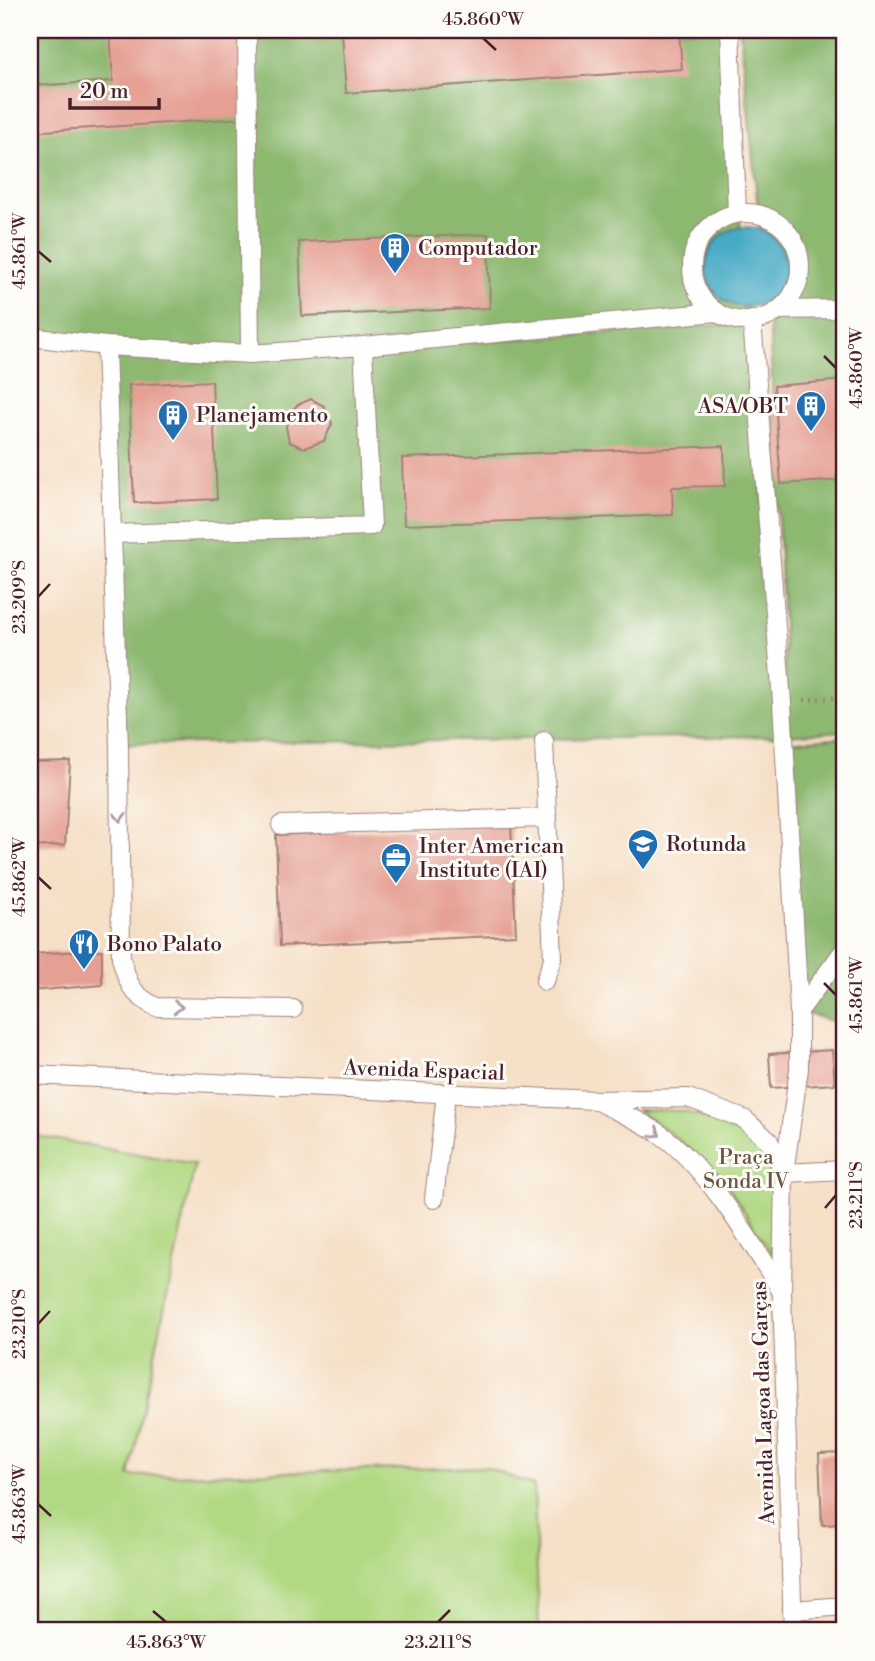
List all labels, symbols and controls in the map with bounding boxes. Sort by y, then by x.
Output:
text: 45.860°W [442,8,524,31]
scale bar [70,66,159,110]
text: 20 m [80,79,129,105]
text: 45.861°W [8,212,31,289]
building icon: Computador [378,231,412,275]
place label: Computador [418,236,538,262]
text: 45.860°W [845,327,868,409]
building icon: ASA/OBT [794,389,828,433]
place label: ASA/OBT [697,394,788,420]
building icon: Planejamento [156,398,190,442]
place label: Planejamento [196,403,328,429]
text: 23.209°S [8,560,31,634]
one-way arrow [112,811,127,822]
school or university icon: Rotunda [626,827,660,871]
place label: Rotunda [666,832,747,858]
place label: Inter American Institute (IAI) [419,834,565,884]
text: 45.862°W [8,836,31,917]
office icon: Inter American Institute (IAI) [379,841,413,885]
restaurant icon: Bono Palato [67,927,101,971]
place label: Bono Palato [106,932,222,958]
text: 45.861°W [845,956,868,1033]
one-way arrow [173,1000,184,1015]
street label: Avenida Espacial [342,1055,505,1087]
one-way arrow [648,1125,661,1137]
park label: Praça Sonda IV [703,1145,790,1195]
text: 23.211°S [845,1161,868,1229]
street label: Avenida Lagoa das Garças [747,1281,781,1526]
text: 23.210°S [8,1289,31,1359]
text: 45.863°W [8,1464,31,1544]
text: 45.863°W [126,1631,206,1654]
text: 23.211°S [404,1631,472,1654]

